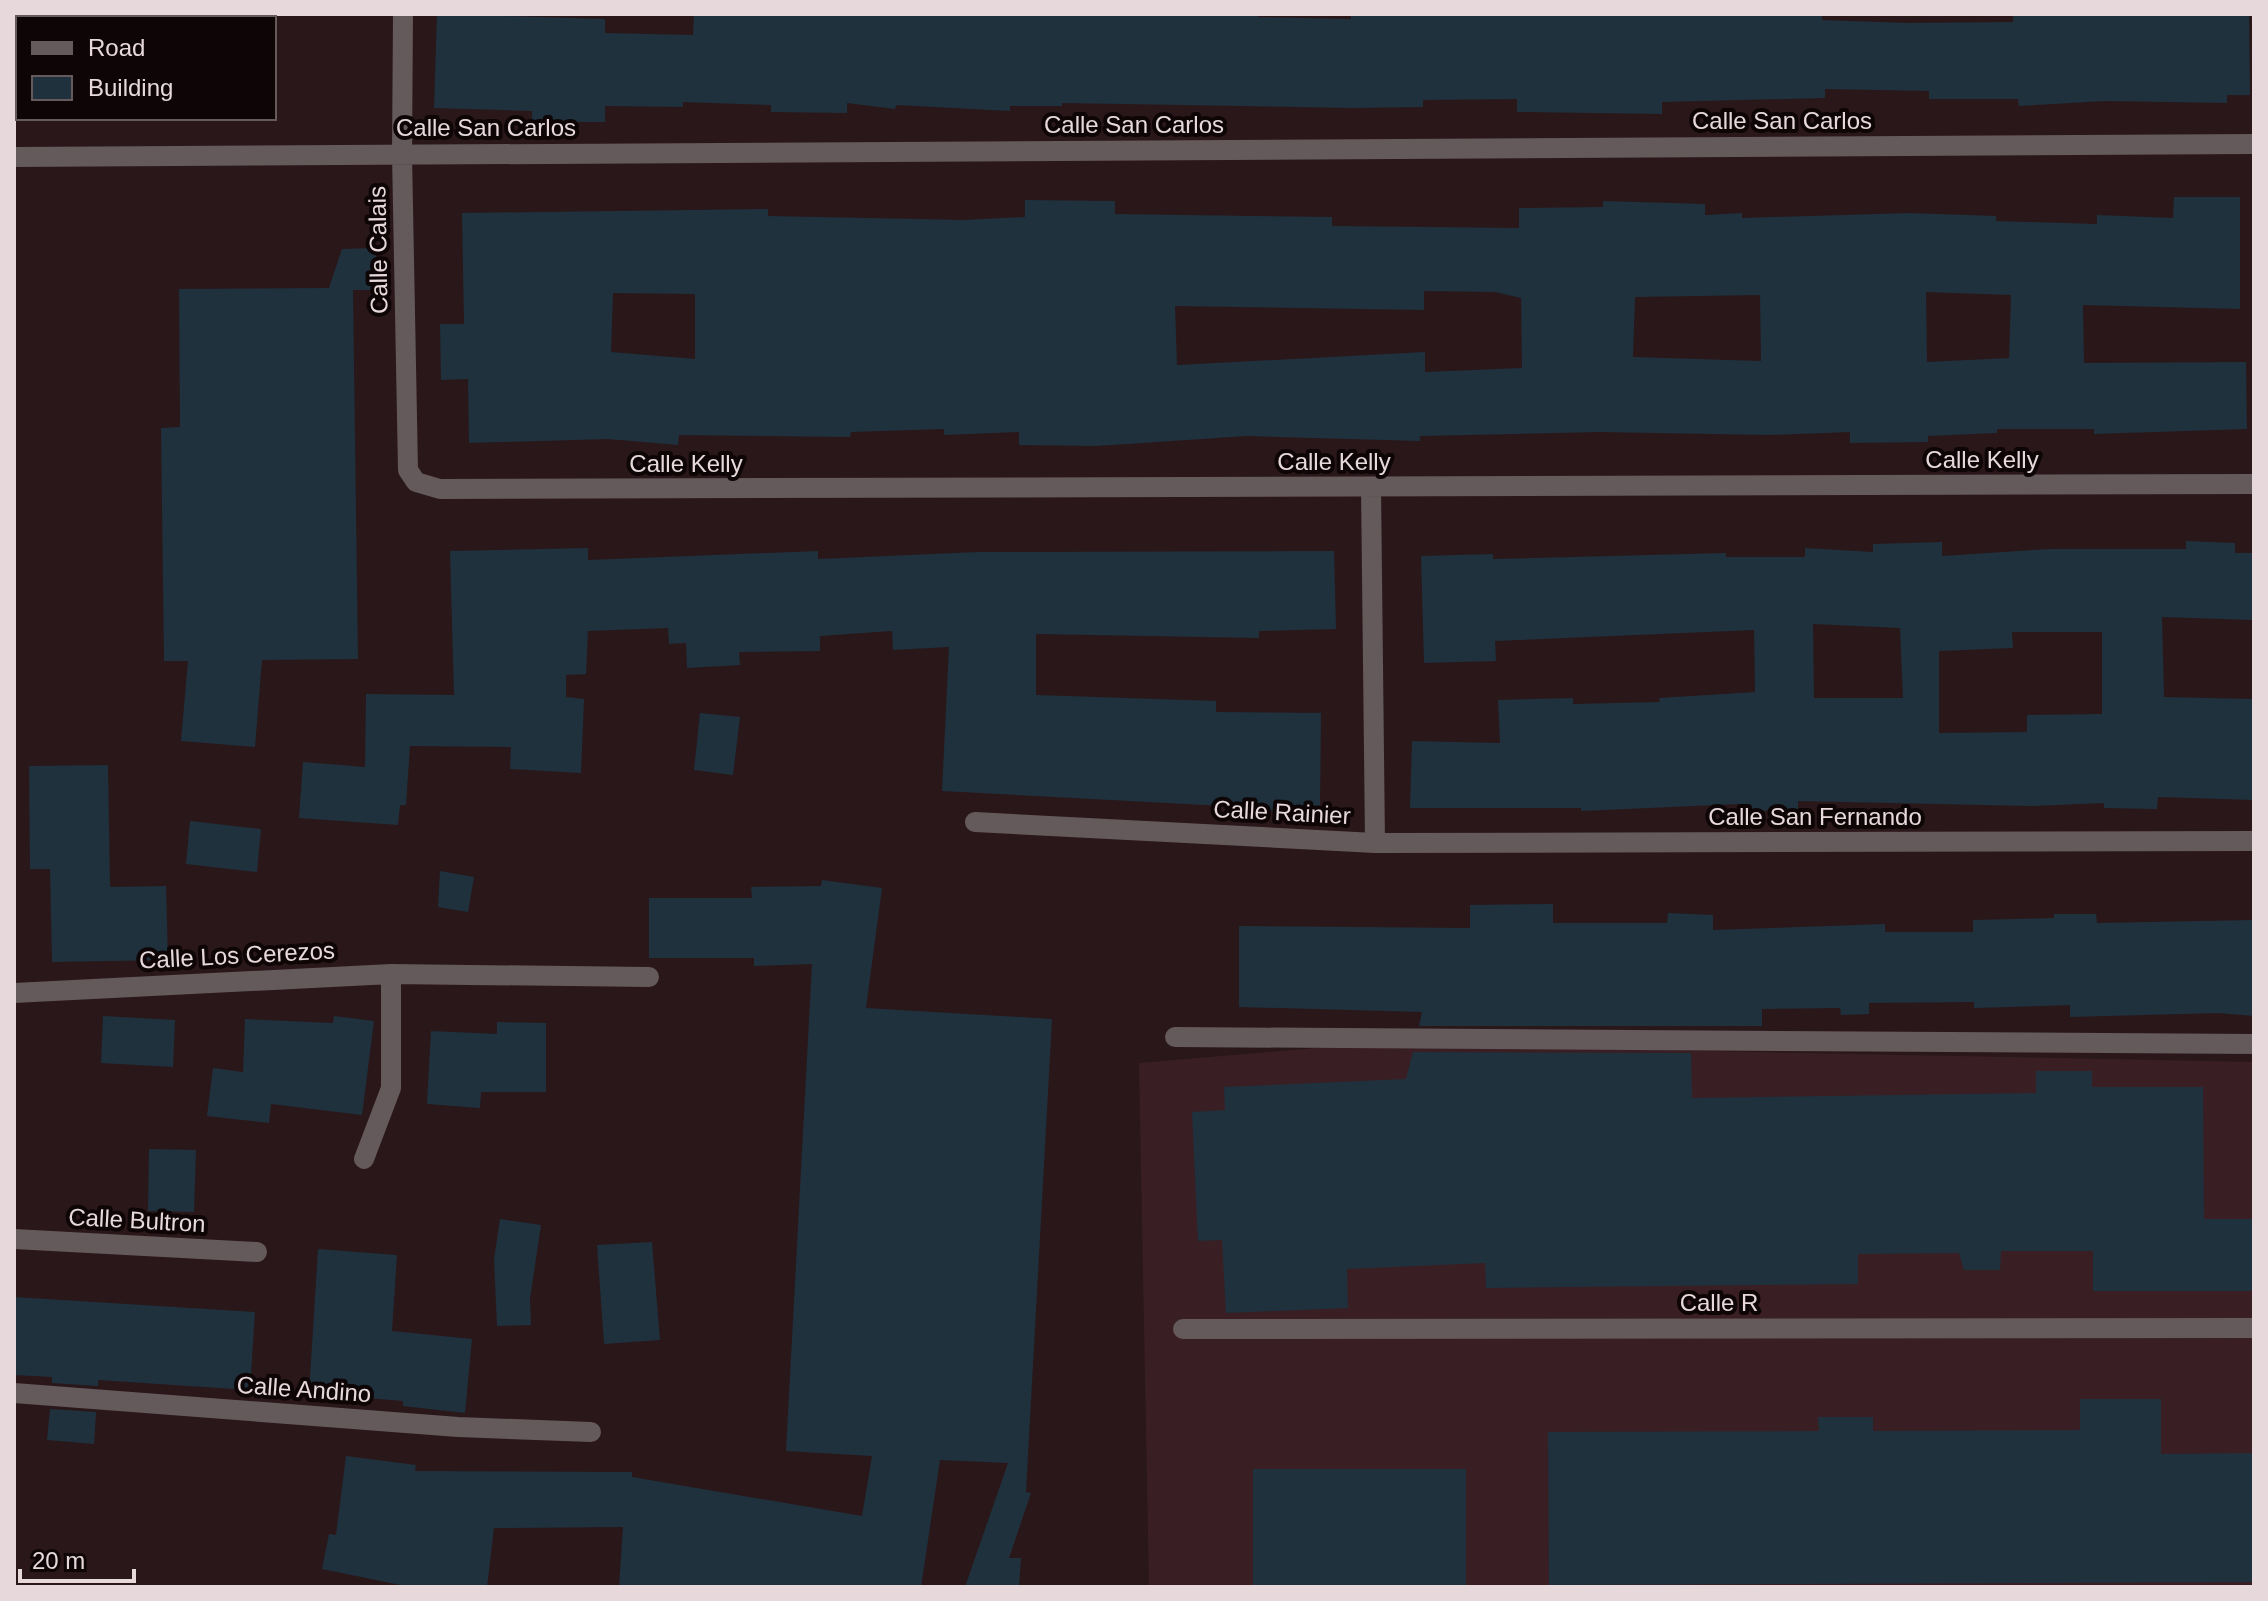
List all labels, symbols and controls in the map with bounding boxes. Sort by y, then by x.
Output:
legend [16,16,276,120]
text: Road [88,34,145,61]
text: Building [88,74,173,101]
street label: Calle San Carlos [1692,107,1872,134]
street label: Calle San Carlos [1044,111,1224,138]
street label: Calle San Carlos [396,114,576,141]
street label: Calle Calais [363,186,393,314]
street label: Calle Kelly [1925,446,2039,473]
street label: Calle Kelly [1277,448,1391,475]
street label: Calle Kelly [629,450,743,477]
street label: Calle Rainier [1213,795,1351,829]
street label: Calle San Fernando [1708,803,1922,830]
street label: Calle Los Cerezos [138,936,336,974]
street label: Calle Bultron [68,1203,206,1237]
street label: Calle R [1680,1289,1758,1316]
street label: Calle Andino [236,1371,372,1407]
scale bar [20,1533,134,1583]
text: 20 m [32,1547,85,1574]

